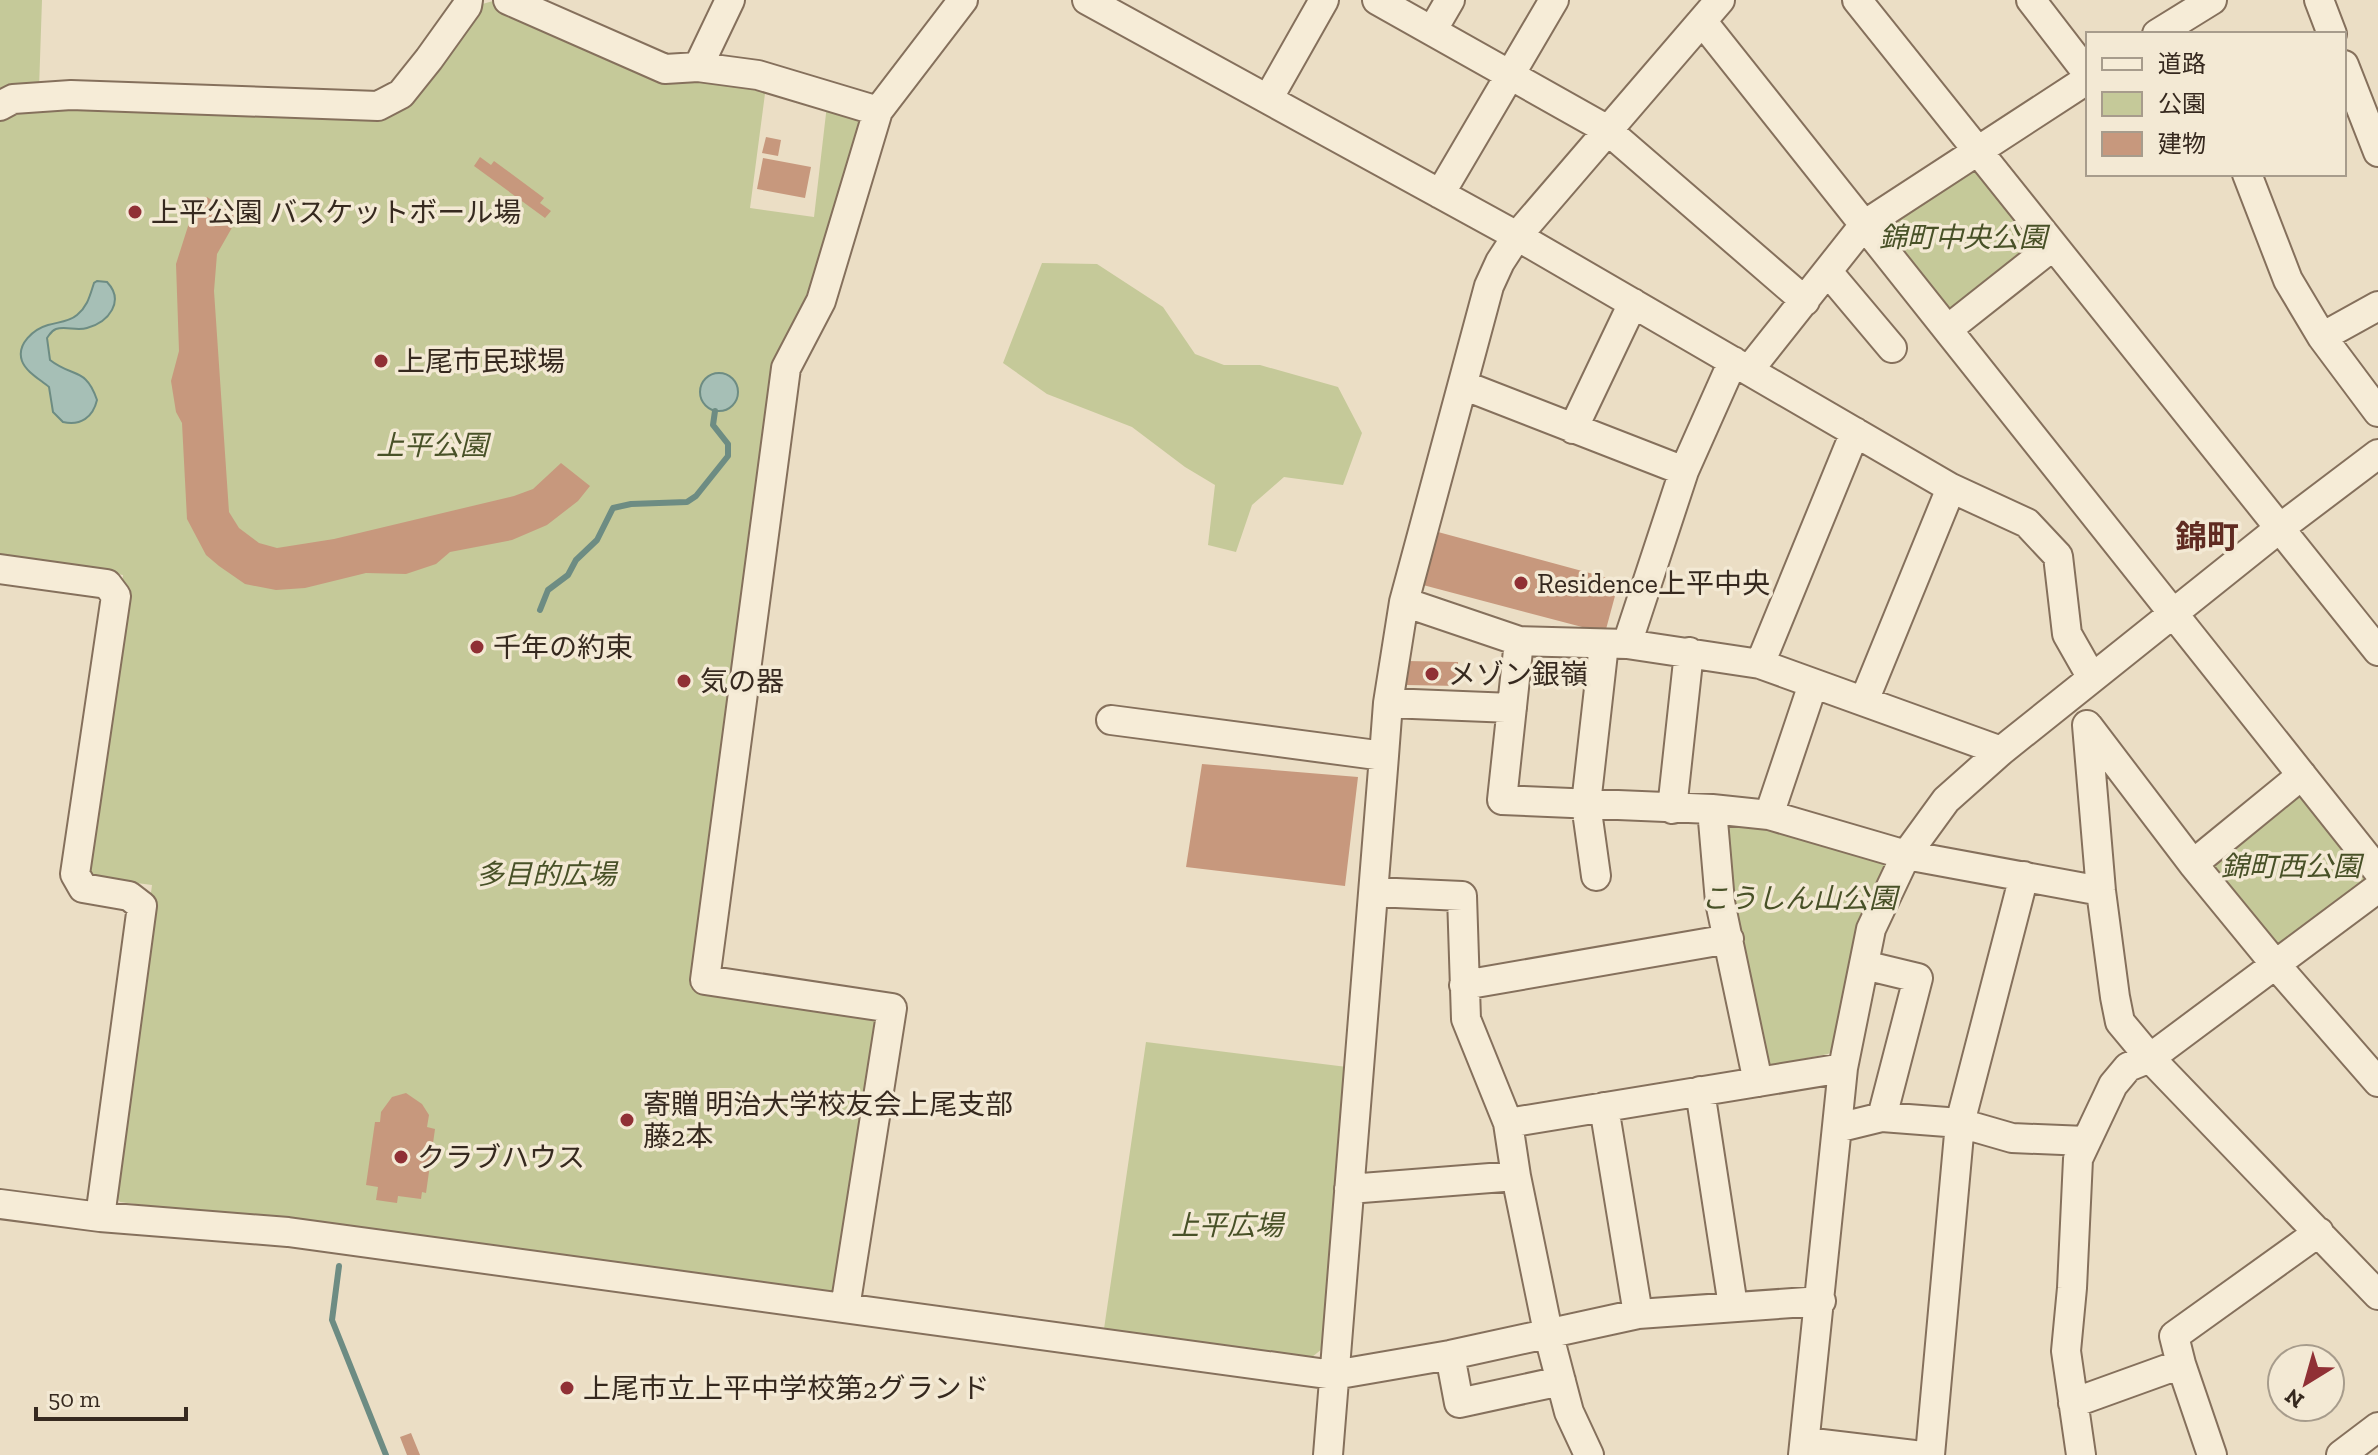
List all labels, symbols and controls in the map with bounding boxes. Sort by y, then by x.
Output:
legend [2086,32,2346,176]
text: 道路 [2158,49,2206,78]
text: 公園 [2158,89,2206,118]
text: 建物 [2158,129,2206,158]
place label: 上平公園 バスケットボール場 [151,196,521,229]
marker: 上平公園 バスケットボール場 [126,203,144,221]
park label: 錦町中央公園 [1879,221,2051,254]
place label: 上尾市民球場 [397,345,565,378]
marker: 上尾市民球場 [372,352,390,370]
park label: 上平公園 [376,429,492,462]
district label: 錦町 [2175,518,2239,556]
place label: Residence上平中央 [1537,567,1770,600]
marker: Residence上平中央 [1512,574,1530,592]
place label: 千年の約束 [493,631,633,664]
marker: 千年の約束 [468,638,486,656]
place label: メゾン銀嶺 [1448,658,1588,691]
place label: 気の器 [700,665,784,698]
marker: メゾン銀嶺 [1423,665,1441,683]
marker: 気の器 [675,672,693,690]
park label: 錦町西公園 [2221,850,2365,883]
park label: 多目的広場 [476,858,619,891]
park label: こうしん山公園 [1701,882,1901,915]
place label: 寄贈 明治大学校友会上尾支部 藤2本 [643,1088,1013,1153]
marker: 寄贈 明治大学校友会上尾支部 藤2本 [618,1111,636,1129]
place label: クラブハウス [417,1141,585,1174]
marker: クラブハウス [392,1148,410,1166]
park label: 上平広場 [1171,1209,1286,1242]
north arrow [2266,1343,2346,1423]
scale bar [36,1371,186,1421]
place label: 上尾市立上平中学校第2グランド [583,1372,989,1405]
marker: 上尾市立上平中学校第2グランド [558,1379,576,1397]
text: N [2279,1383,2309,1414]
text: 50 m [48,1384,101,1413]

